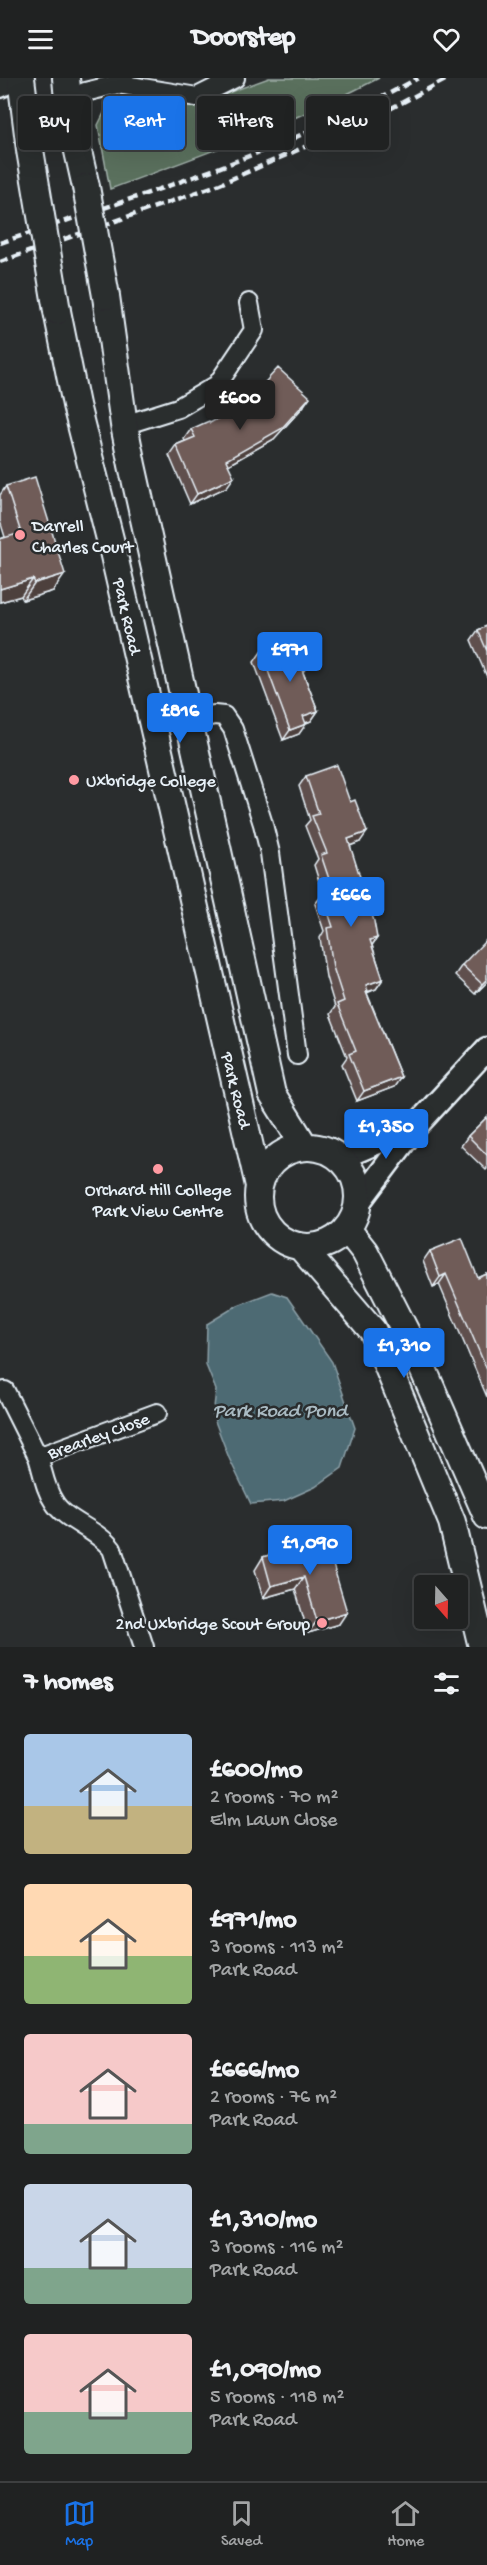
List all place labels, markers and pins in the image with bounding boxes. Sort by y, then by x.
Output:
pin: £600 [204,380,276,431]
place label: Darrell Charles Court [31,517,135,559]
marker: Darrell Charles Court [13,528,27,542]
pin: £971 [254,632,326,683]
pin: £816 [144,693,216,744]
place label: Uxbridge College [86,772,217,793]
marker: Uxbridge College [67,773,81,787]
pin: £666 [315,877,387,928]
pin: £1,350 [337,1109,435,1160]
marker: Orchard Hill College Park View Centre [151,1162,165,1176]
place label: Orchard Hill College Park View Centre [85,1181,232,1223]
pin: £1,310 [355,1328,453,1379]
pin: £1,090 [261,1525,359,1576]
place label: 2nd Uxbridge Scout Group [116,1615,310,1636]
marker: 2nd Uxbridge Scout Group [315,1616,329,1630]

